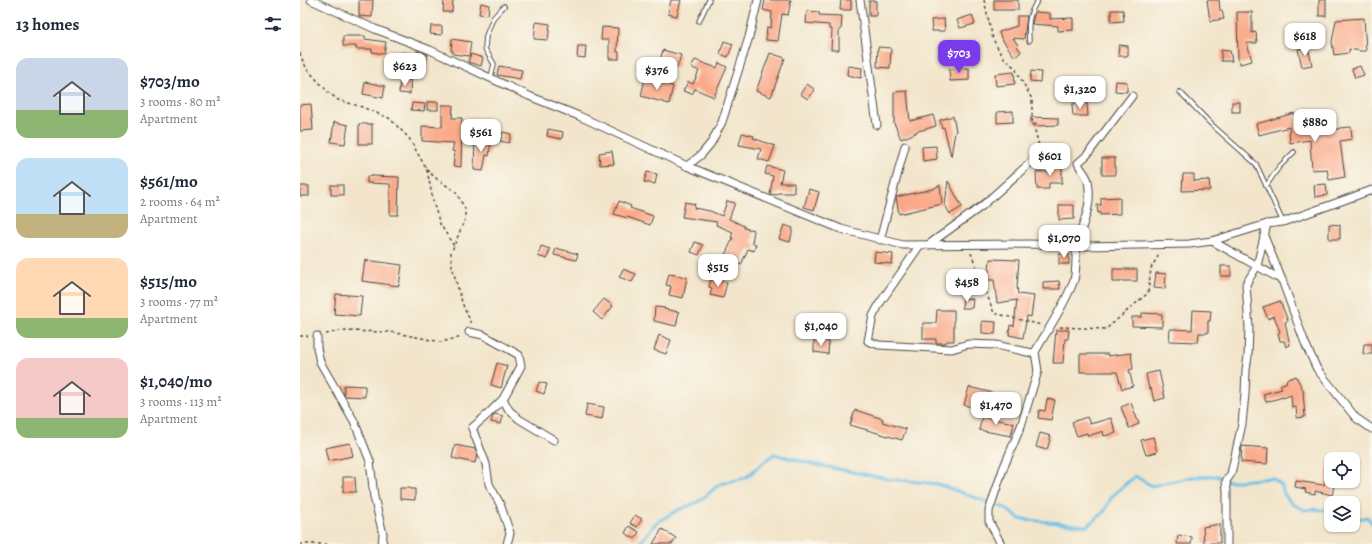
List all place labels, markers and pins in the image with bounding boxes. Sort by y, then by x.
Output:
pin: $618 [1281,23,1329,57]
pin: $703 [935,40,983,74]
pin: $623 [381,53,429,87]
pin: $376 [633,57,681,91]
pin: $1,320 [1047,76,1113,110]
pin: $880 [1291,109,1339,143]
pin: $561 [457,119,505,153]
pin: $601 [1026,143,1074,177]
pin: $1,070 [1031,225,1097,259]
pin: $515 [694,254,742,288]
pin: $458 [943,269,991,303]
pin: $1,040 [788,313,854,347]
pin: $1,470 [963,392,1029,426]

